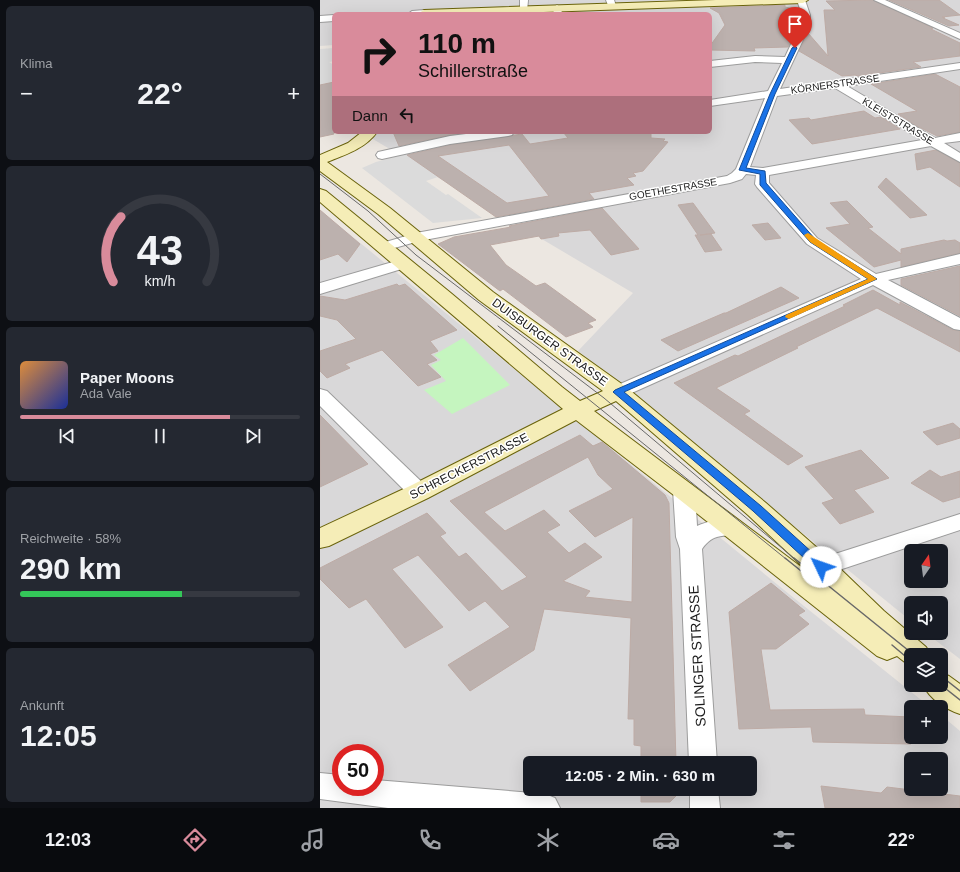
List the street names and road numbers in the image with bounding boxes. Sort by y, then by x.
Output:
street label: KÖRNERSTRASSE [790,72,880,96]
street label: KLEISTSTRASSE [860,95,936,147]
street label: GOETHESTRASSE [628,176,718,202]
street label: DUISBURGER STRASSE [490,295,610,389]
street label: SCHRECKERSTRASSE [407,430,531,502]
street label: SOLINGER STRASSE [685,585,709,727]

